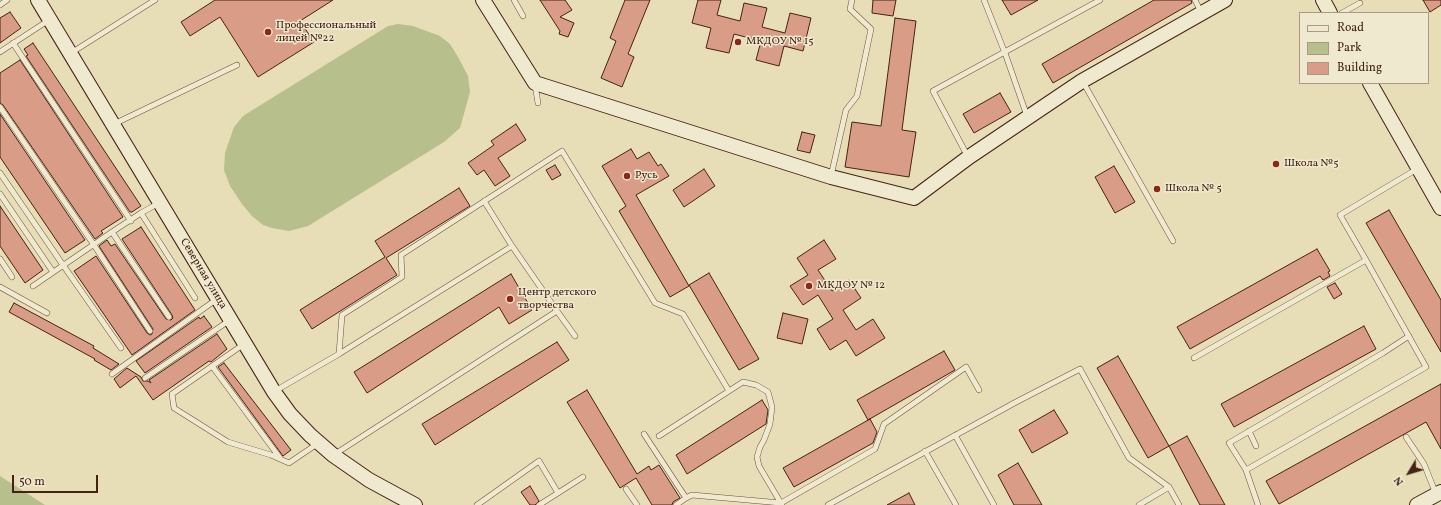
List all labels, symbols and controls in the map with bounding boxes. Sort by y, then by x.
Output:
legend [1299,12,1429,84]
place label: Профессиональный лицей №22 [276,19,376,45]
text: Road [1337,20,1364,36]
marker: Профессиональный лицей №22 [263,27,273,37]
place label: МКДОУ № 15 [746,35,814,49]
marker: МКДОУ № 15 [733,37,743,47]
text: Park [1337,40,1362,56]
text: Building [1337,60,1382,76]
place label: Школа №5 [1284,157,1338,171]
marker: Школа №5 [1271,159,1281,169]
place label: Русь [635,169,658,183]
marker: Русь [622,171,632,181]
place label: Школа № 5 [1165,182,1222,196]
marker: Школа № 5 [1152,184,1162,194]
street label: Северная улица [177,236,229,312]
place label: МКДОУ № 12 [817,279,885,293]
marker: МКДОУ № 12 [804,281,814,291]
place label: Центр детского творчества [518,286,596,312]
marker: Центр детского творчества [505,294,515,304]
north arrow [1389,453,1429,493]
scale bar [14,467,100,493]
text: N [1391,473,1408,488]
text: 50 m [19,474,45,490]

